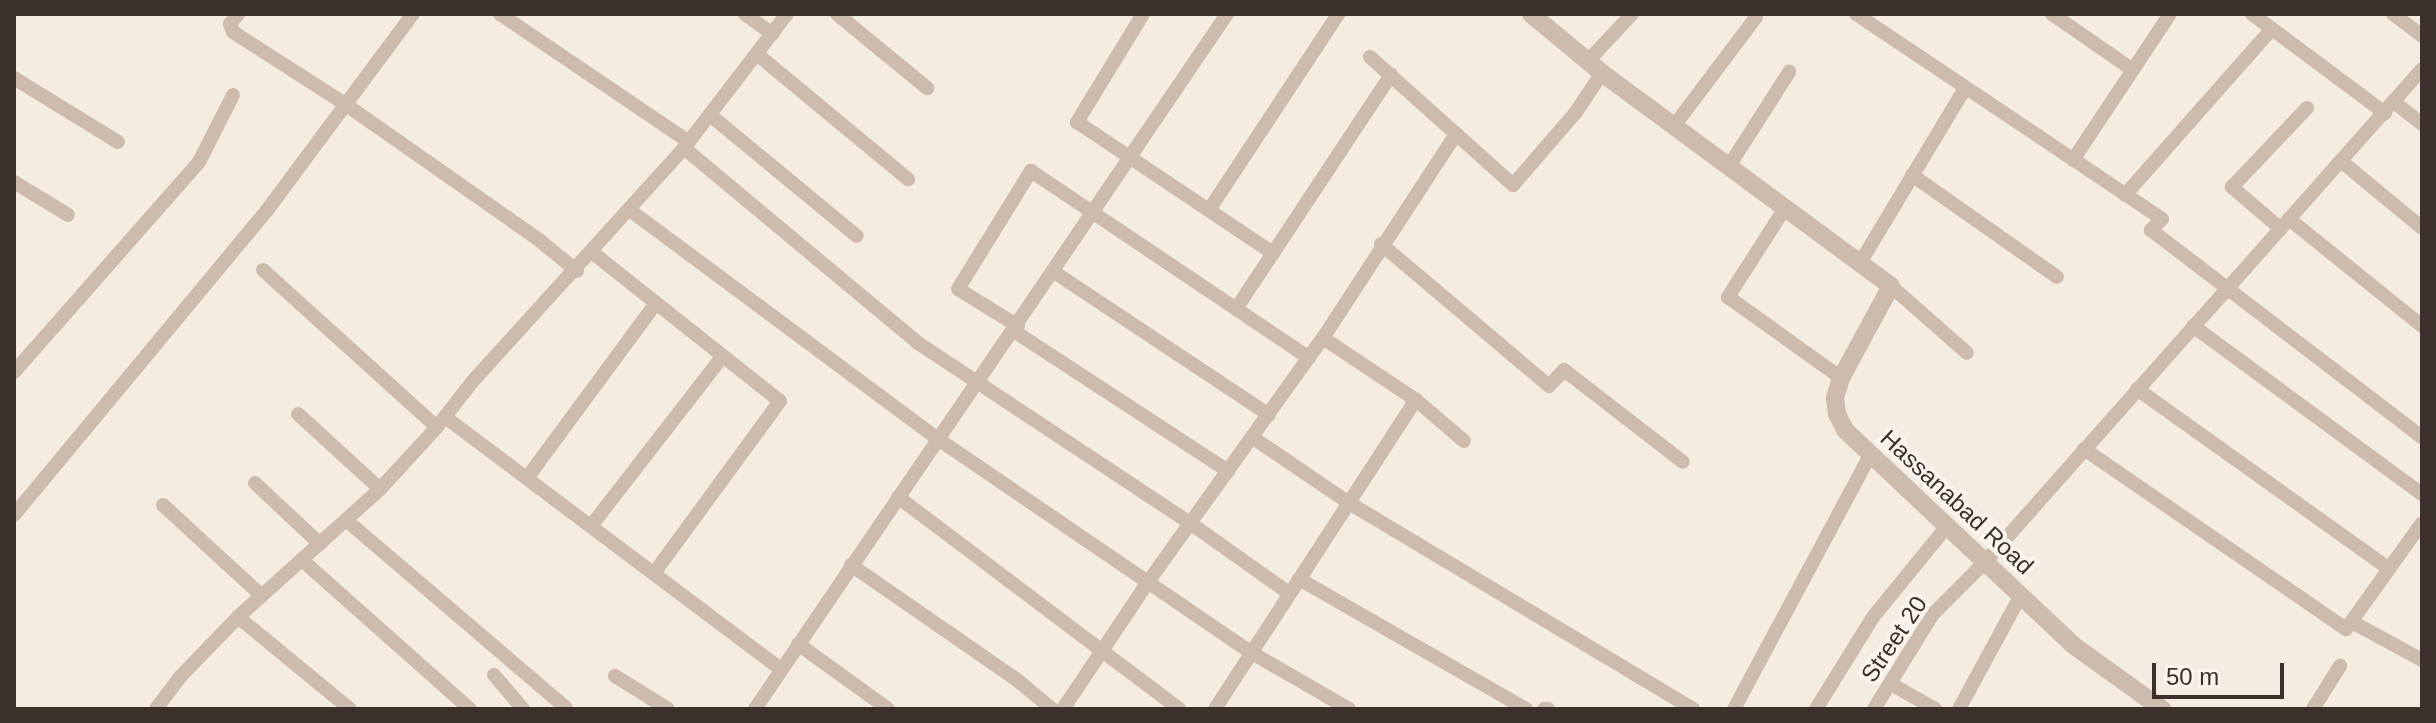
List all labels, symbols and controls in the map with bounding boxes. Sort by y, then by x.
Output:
street label: Hassanabad Road [1874,424,2040,580]
street label: Street 20 [1855,591,1933,687]
scale bar [2156,647,2288,697]
text: 50 m [2166,663,2219,690]

